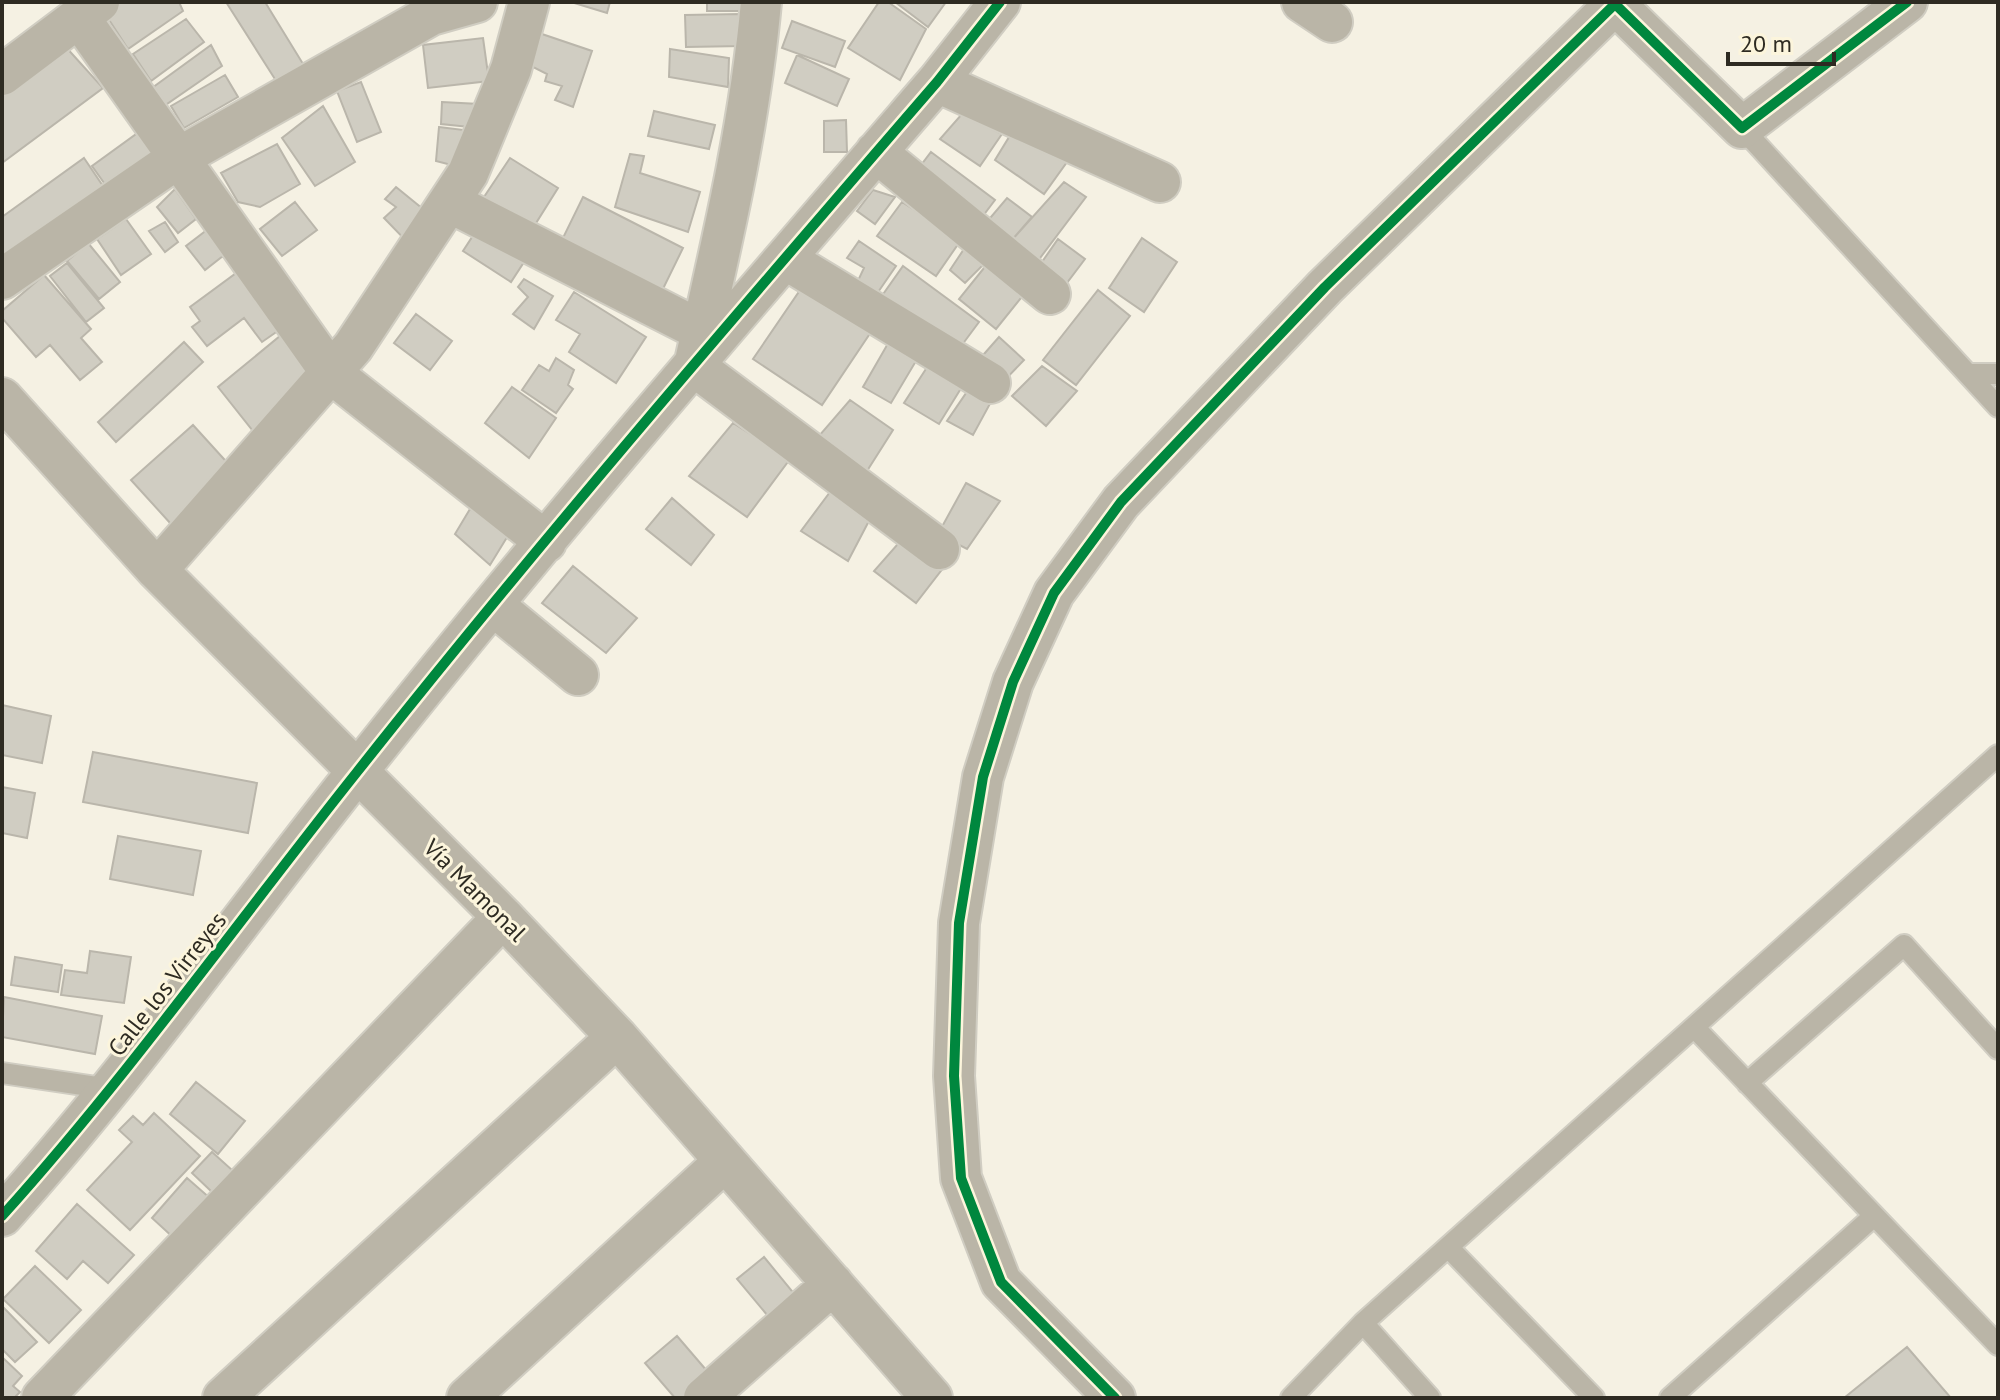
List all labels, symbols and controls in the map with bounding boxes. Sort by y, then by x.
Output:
scale bar [1728,16,1834,66]
text: 20 m [1740,28,1792,59]
street label: Vía Mamonal [416,831,533,948]
street label: Calle los Virreyes [101,906,233,1062]

